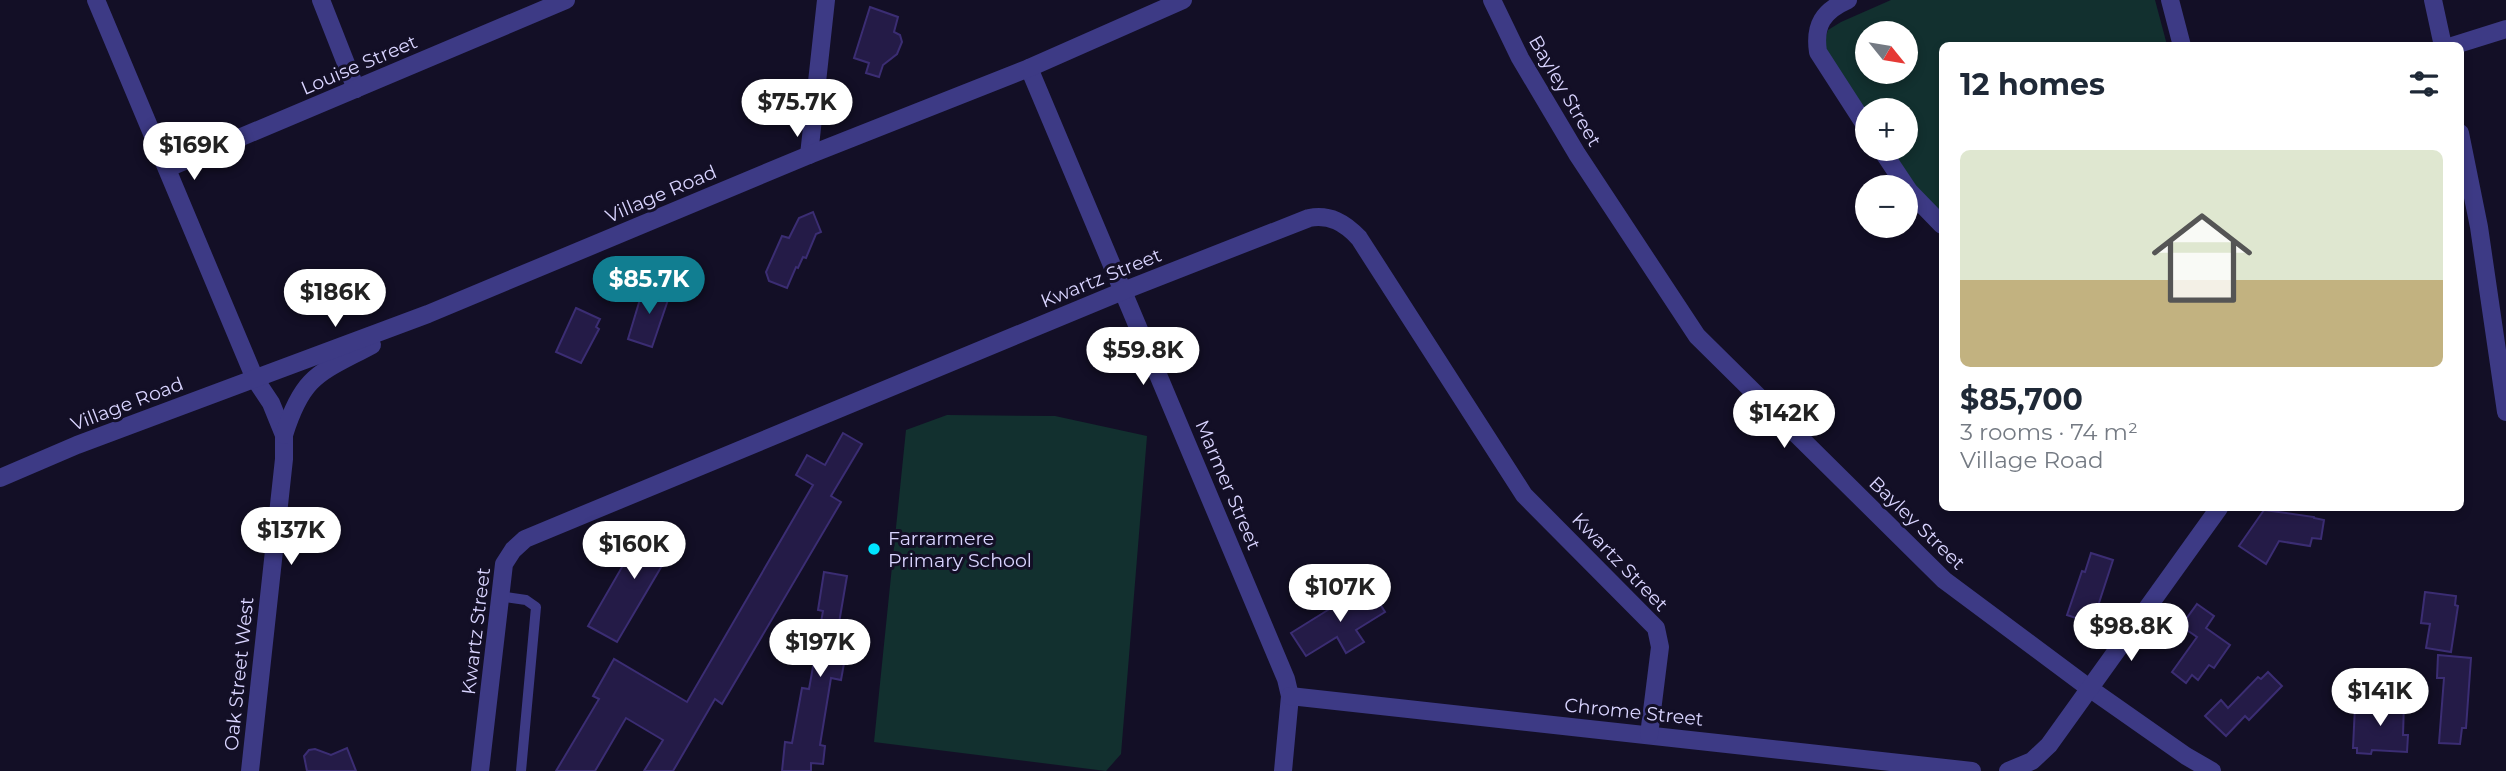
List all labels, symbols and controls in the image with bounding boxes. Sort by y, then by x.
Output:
north arrow [1855,21,1918,84]
map controls [1855,21,1918,238]
street label: Louise Street [297,30,421,100]
street label: Bayley Street [1524,31,1606,151]
icon: filters [2405,65,2443,103]
text: 12 homes [1960,66,2105,103]
pin: $75.7K [740,80,854,139]
text: $75.7K [758,88,836,116]
button: + [1855,98,1918,161]
pin: $169K [145,122,243,182]
text: $169K [159,131,229,159]
street label: Village Road [602,160,720,228]
button: − [1855,175,1918,238]
icon: home [2139,195,2265,321]
street label: Kwartz Street [1037,243,1165,313]
pin: $85.7K [592,256,706,316]
text: $85.7K [609,265,689,293]
pin: $186K [286,270,384,329]
text: $186K [300,278,370,306]
pin: $59.8K [1086,328,1200,387]
text: $59.8K [1102,336,1184,364]
street label: Village Road [68,372,186,436]
text: $85,700 [1960,381,2083,418]
pin: $142K [1735,391,1833,450]
text: $142K [1749,399,1819,427]
street label: Marmer Street [1190,417,1266,553]
text: 3 rooms · 74 m² [1960,418,2138,446]
text: Village Road [1960,446,2104,474]
street label: Bayley Street [1864,471,1970,575]
pin: $137K [242,508,340,567]
street label: Kwartz Street [1567,508,1673,616]
text: $137K [257,516,325,544]
pin: $160K [585,522,683,581]
place label: Farrarmere Primary School [888,527,1032,572]
text: $160K [599,530,669,558]
marker: Farrarmere Primary School [866,541,882,557]
pin: $107K [1291,564,1389,624]
street label: Kwartz Street [457,566,495,696]
text: $107K [1305,573,1375,601]
street label: Oak Street West [219,596,259,752]
pin: $98.8K [2074,604,2188,663]
text: $98.8K [2090,612,2172,640]
pin: $197K [771,620,869,679]
text: $197K [785,628,855,656]
pin: $141K [2331,668,2429,728]
text: $141K [2348,677,2412,705]
street label: Chrome Street [1563,693,1705,731]

